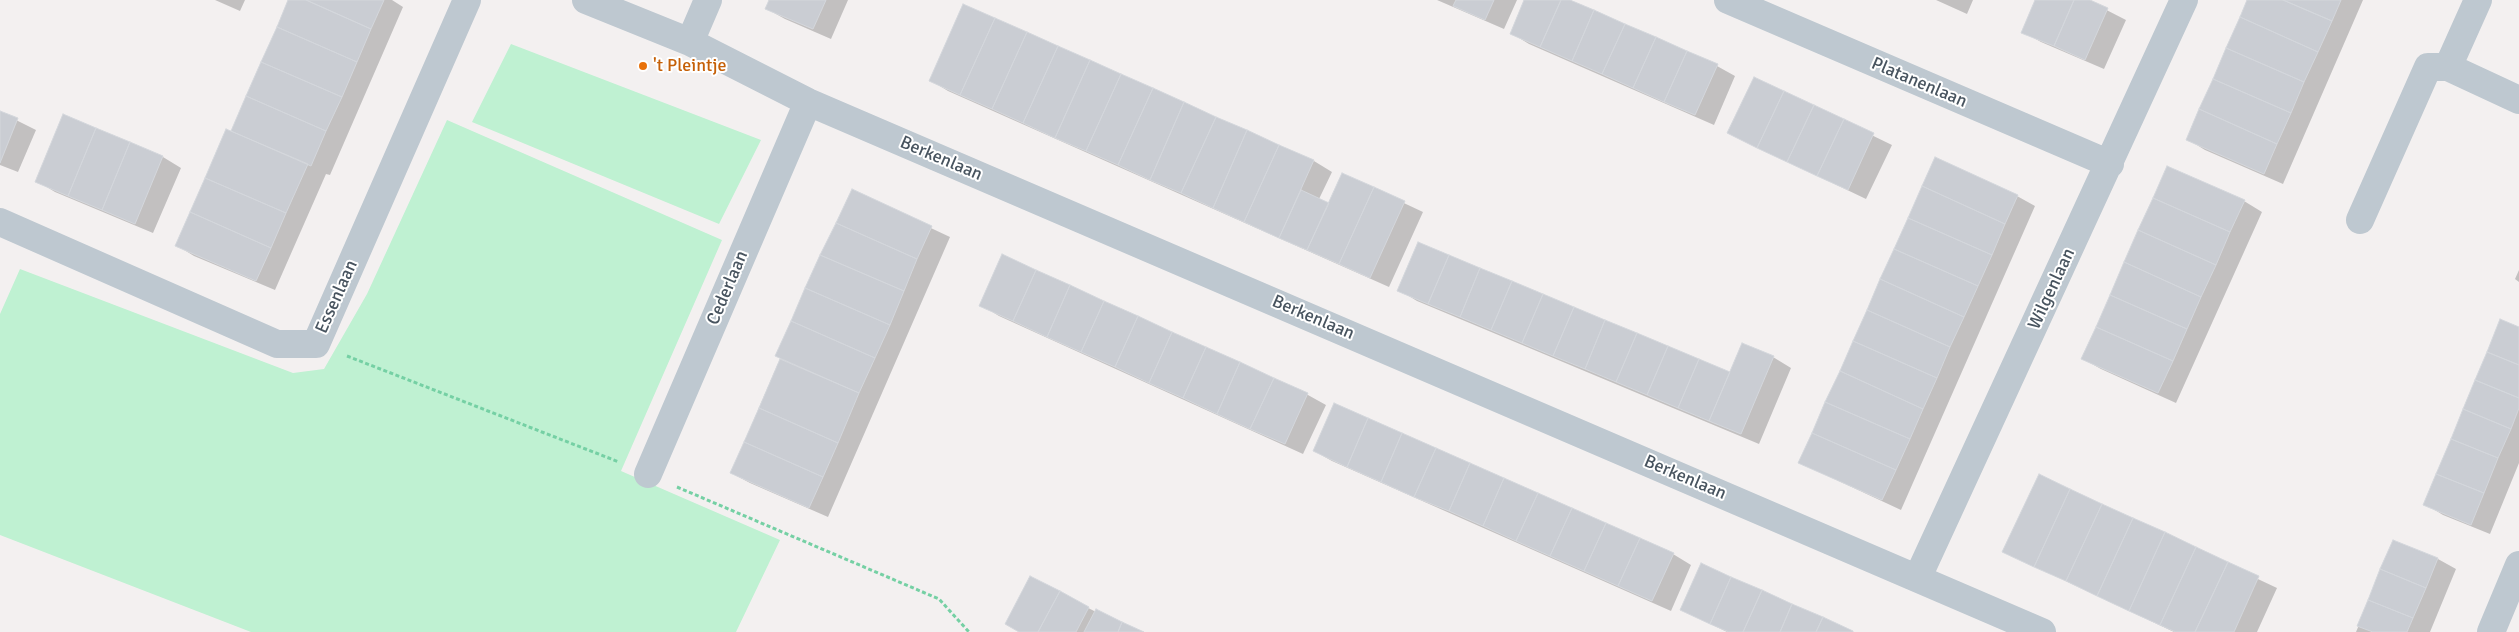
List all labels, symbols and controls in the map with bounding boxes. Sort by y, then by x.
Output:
street label: Platanenlaan [1868,53,1970,113]
place label: 't Pleintje [653,55,726,77]
marker: 't Pleintje [637,60,649,72]
street label: Berkenlaan [897,132,985,186]
street label: Wilgenlaan [2024,245,2080,333]
street label: Cederlaan [703,248,753,328]
street label: Essenlaan [311,257,363,337]
street label: Berkenlaan [1269,291,1357,345]
street label: Berkenlaan [1641,451,1729,505]

